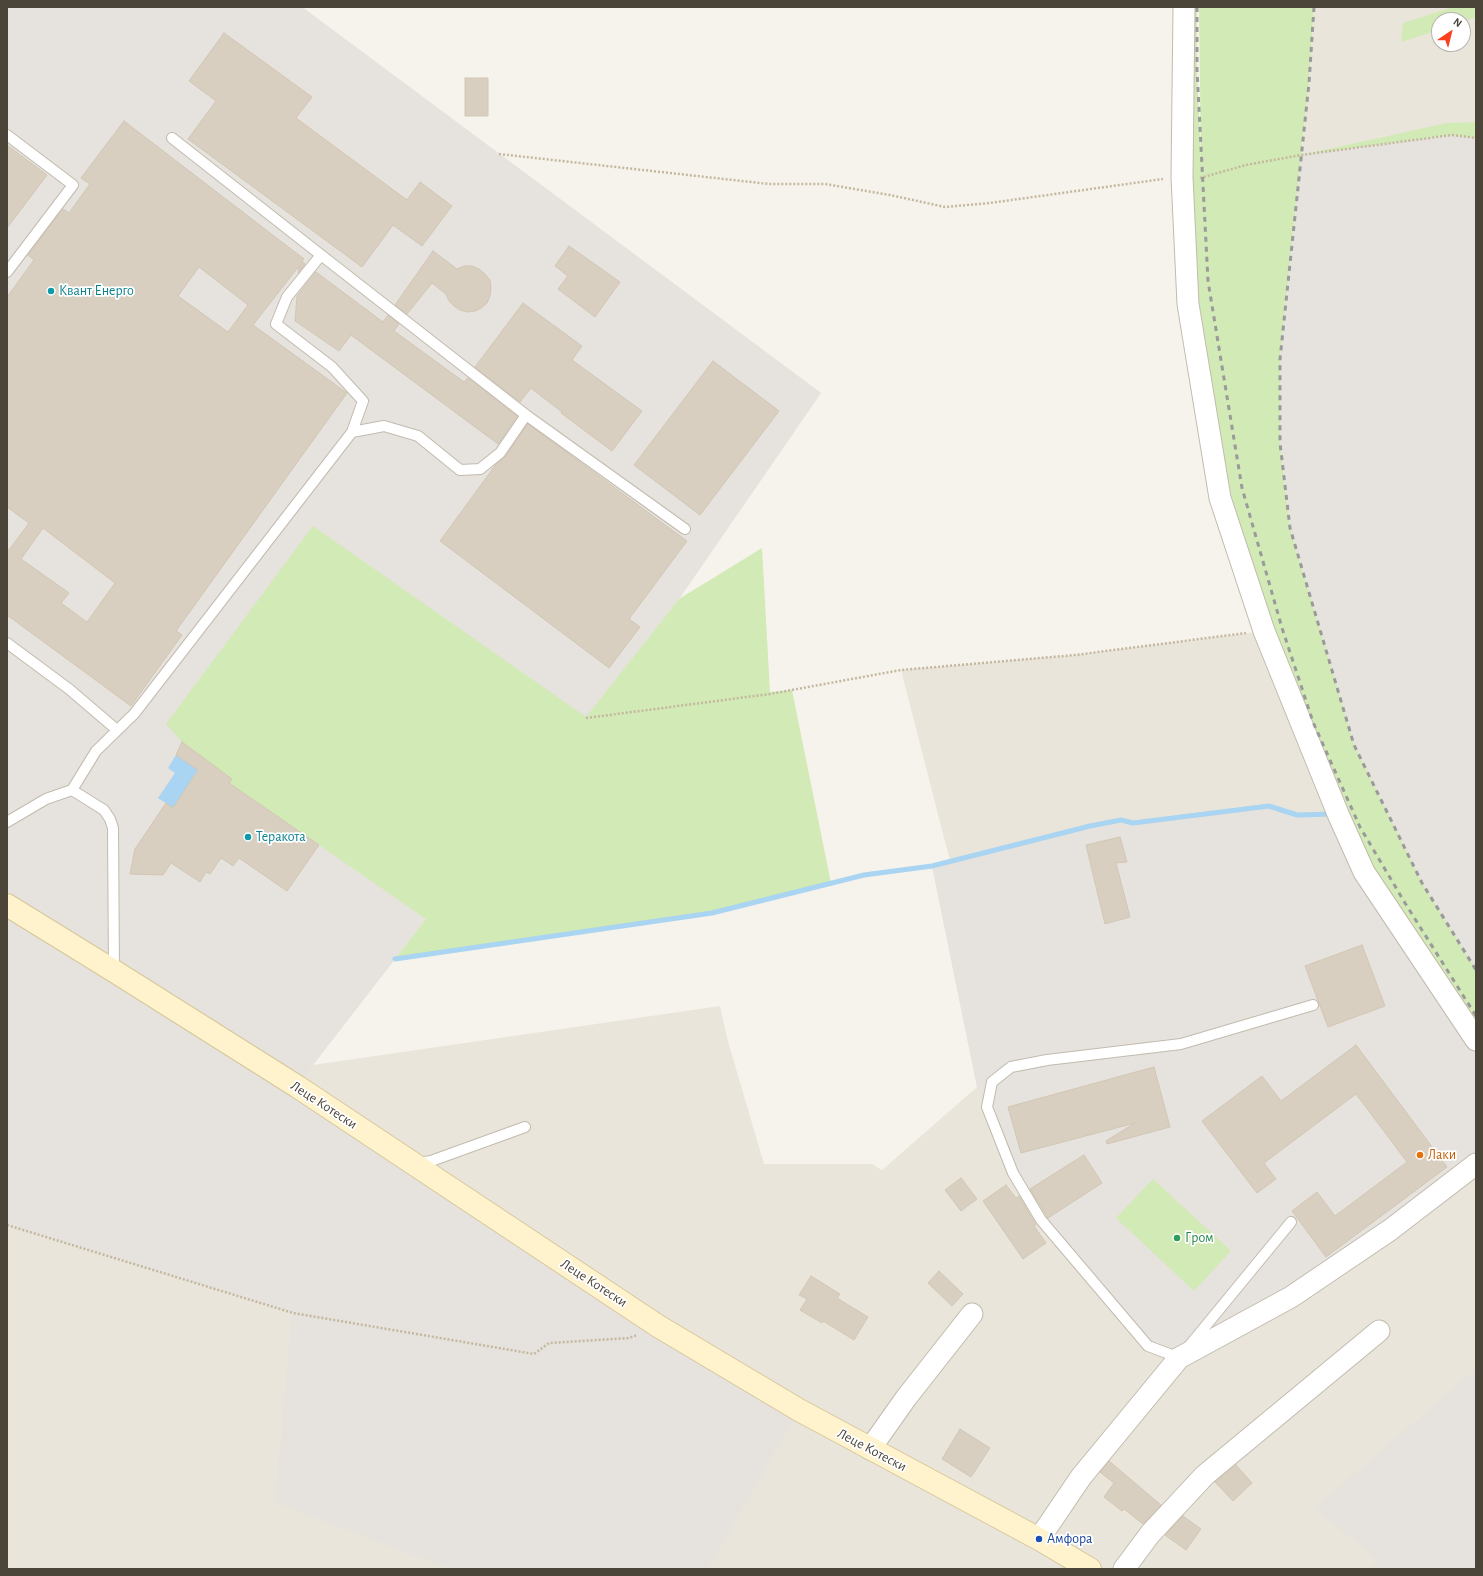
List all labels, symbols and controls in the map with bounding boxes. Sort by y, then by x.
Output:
north arrow [1431,12,1471,52]
text: N [1451,16,1464,29]
place label: Квант Енерго [59,283,134,299]
marker: Квант Енерго [46,286,56,296]
place label: Теракота [256,829,306,845]
marker: Теракота [243,832,253,842]
street label: Леце Котески [288,1077,360,1133]
place label: Лаки [1428,1147,1456,1163]
marker: Лаки [1415,1150,1425,1160]
place label: Гром [1185,1230,1214,1246]
marker: Гром [1172,1233,1182,1243]
street label: Леце Котески [558,1255,630,1311]
street label: Леце Котески [835,1425,909,1475]
place label: Амфора [1047,1531,1092,1547]
marker: Амфора [1034,1534,1044,1544]

